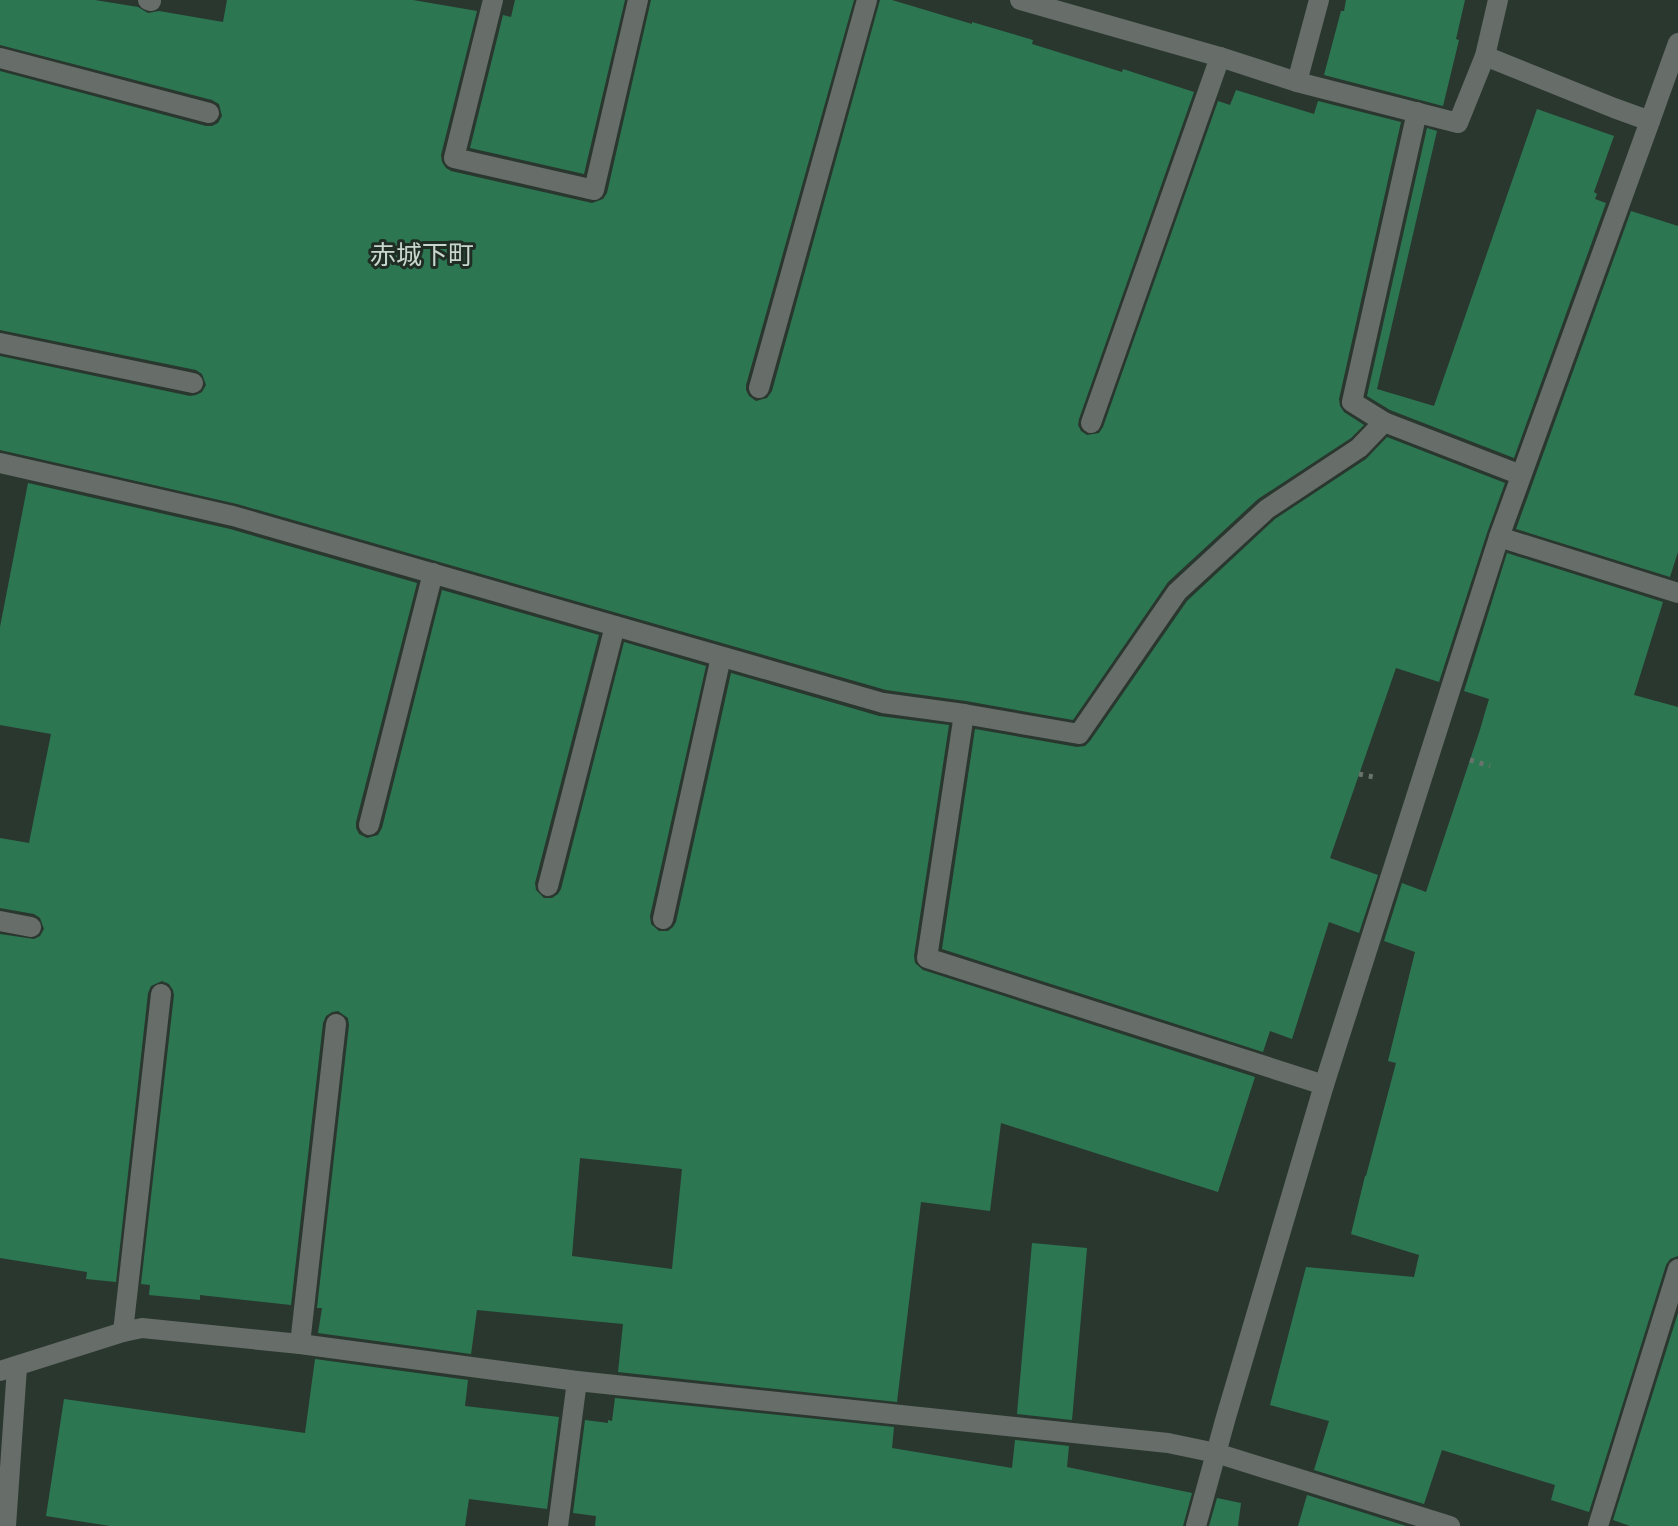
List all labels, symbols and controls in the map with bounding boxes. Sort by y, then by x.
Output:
district label: 赤城下町 [370,238,474,271]

